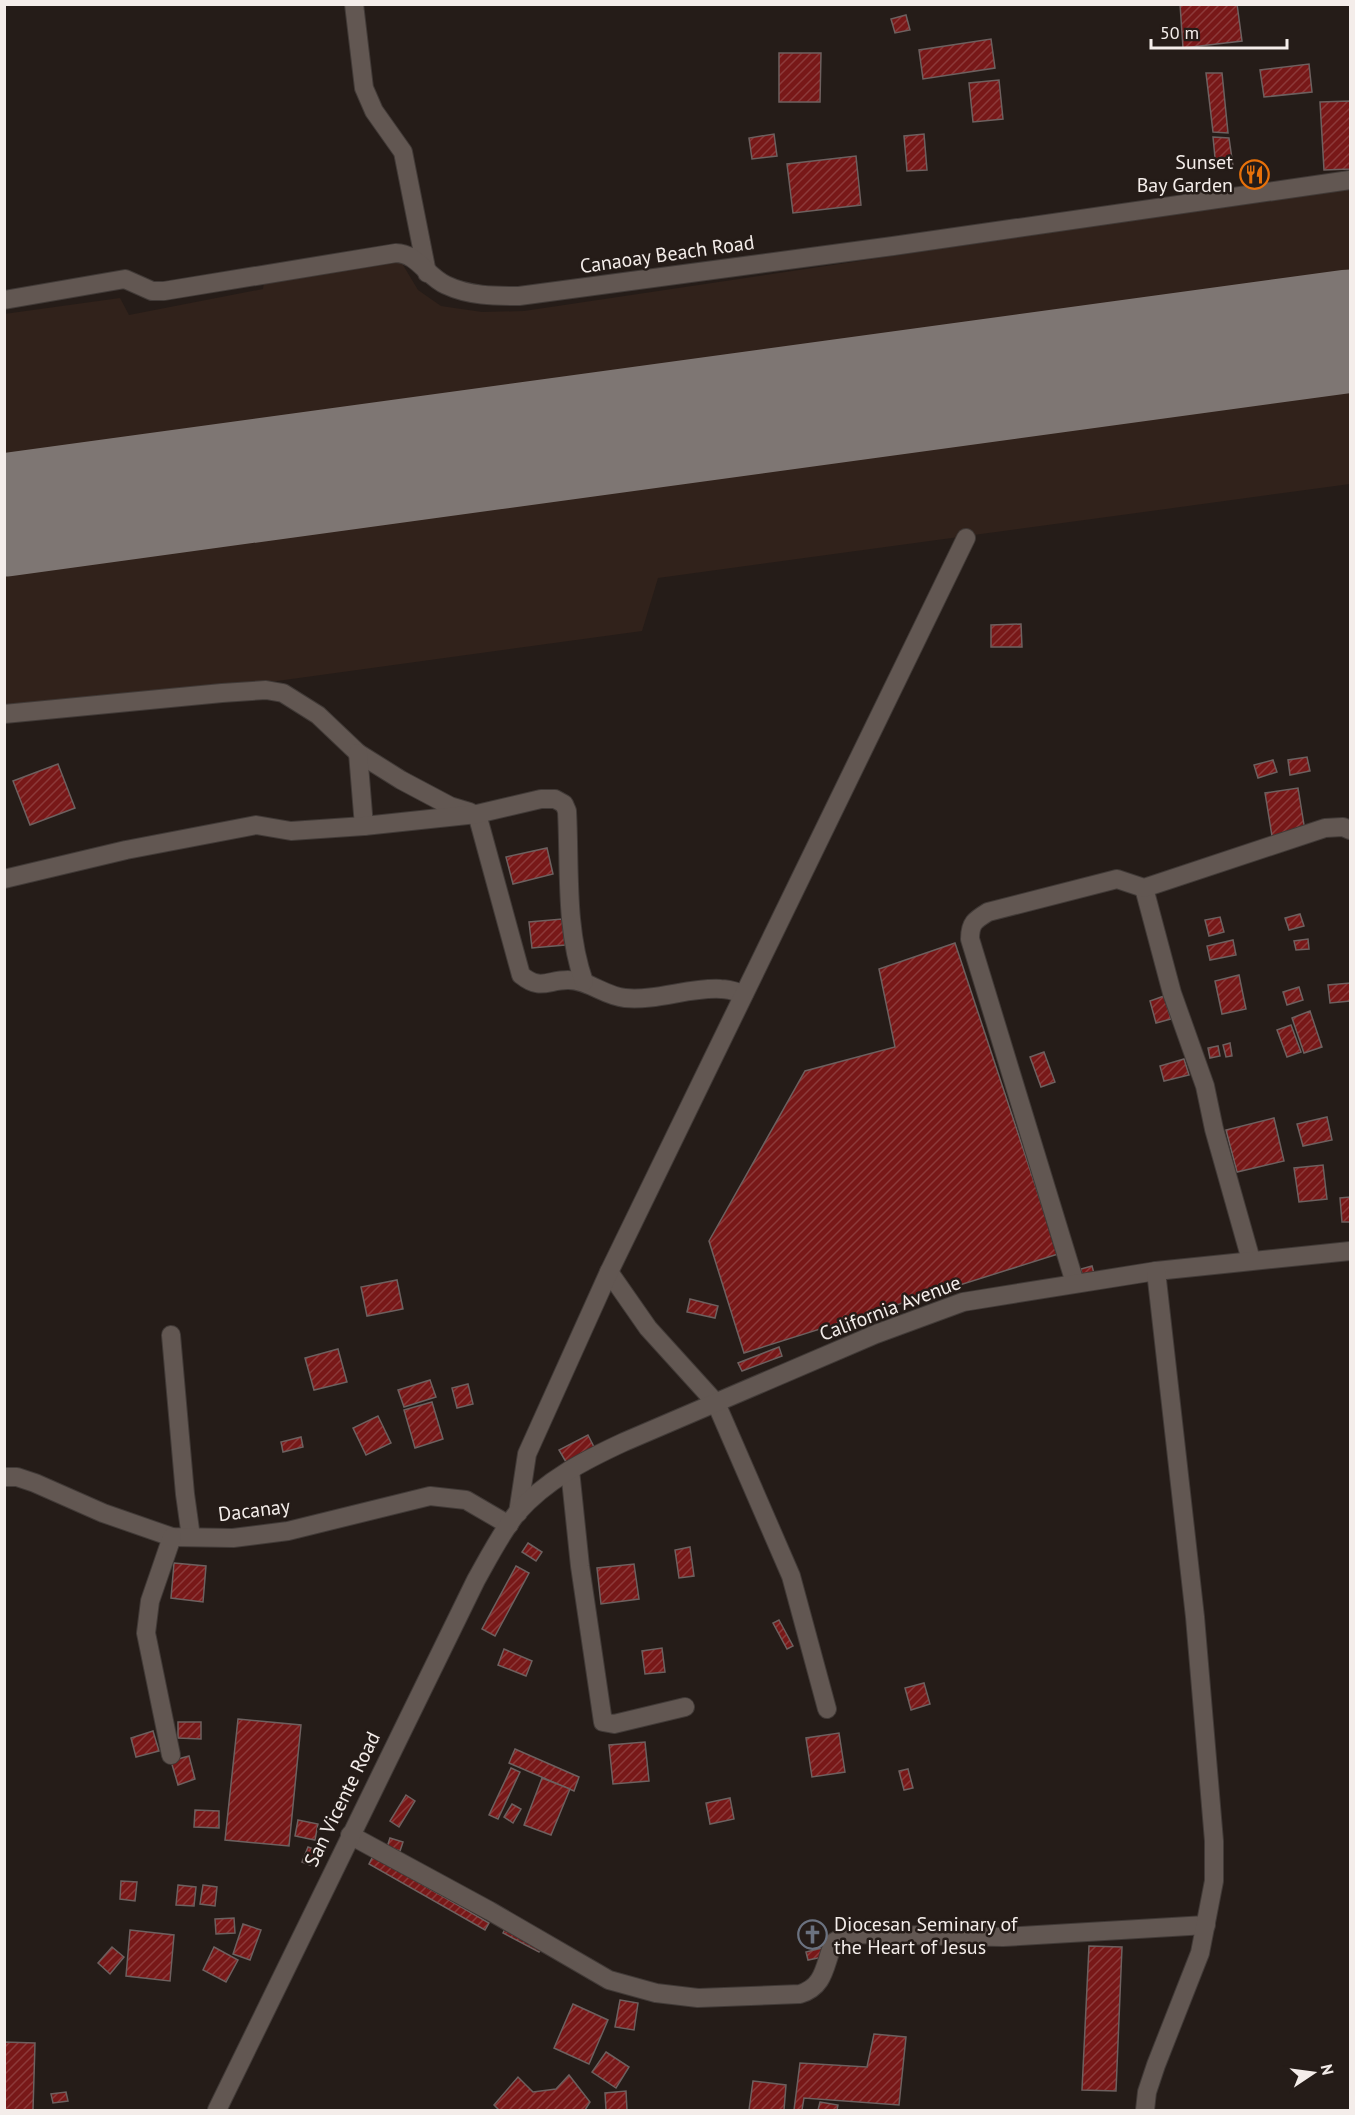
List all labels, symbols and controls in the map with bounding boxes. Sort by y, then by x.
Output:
scale bar [1151,12,1288,50]
text: 50 m [1160,21,1199,44]
place label: Sunset Bay Garden [1137,149,1233,198]
restaurant icon: Sunset Bay Garden [1238,158,1270,190]
street label: Canaoay Beach Road [578,229,756,279]
street label: California Avenue [816,1269,964,1347]
street label: Dacanay [217,1493,292,1527]
street label: San Vicente Road [298,1727,386,1871]
place label: Diocesan Seminary of the Heart of Jesus [834,1911,1019,1960]
church icon: Diocesan Seminary of the Heart of Jesus [797,1919,829,1951]
north arrow [1283,2043,1343,2103]
text: N [1317,2062,1339,2077]

